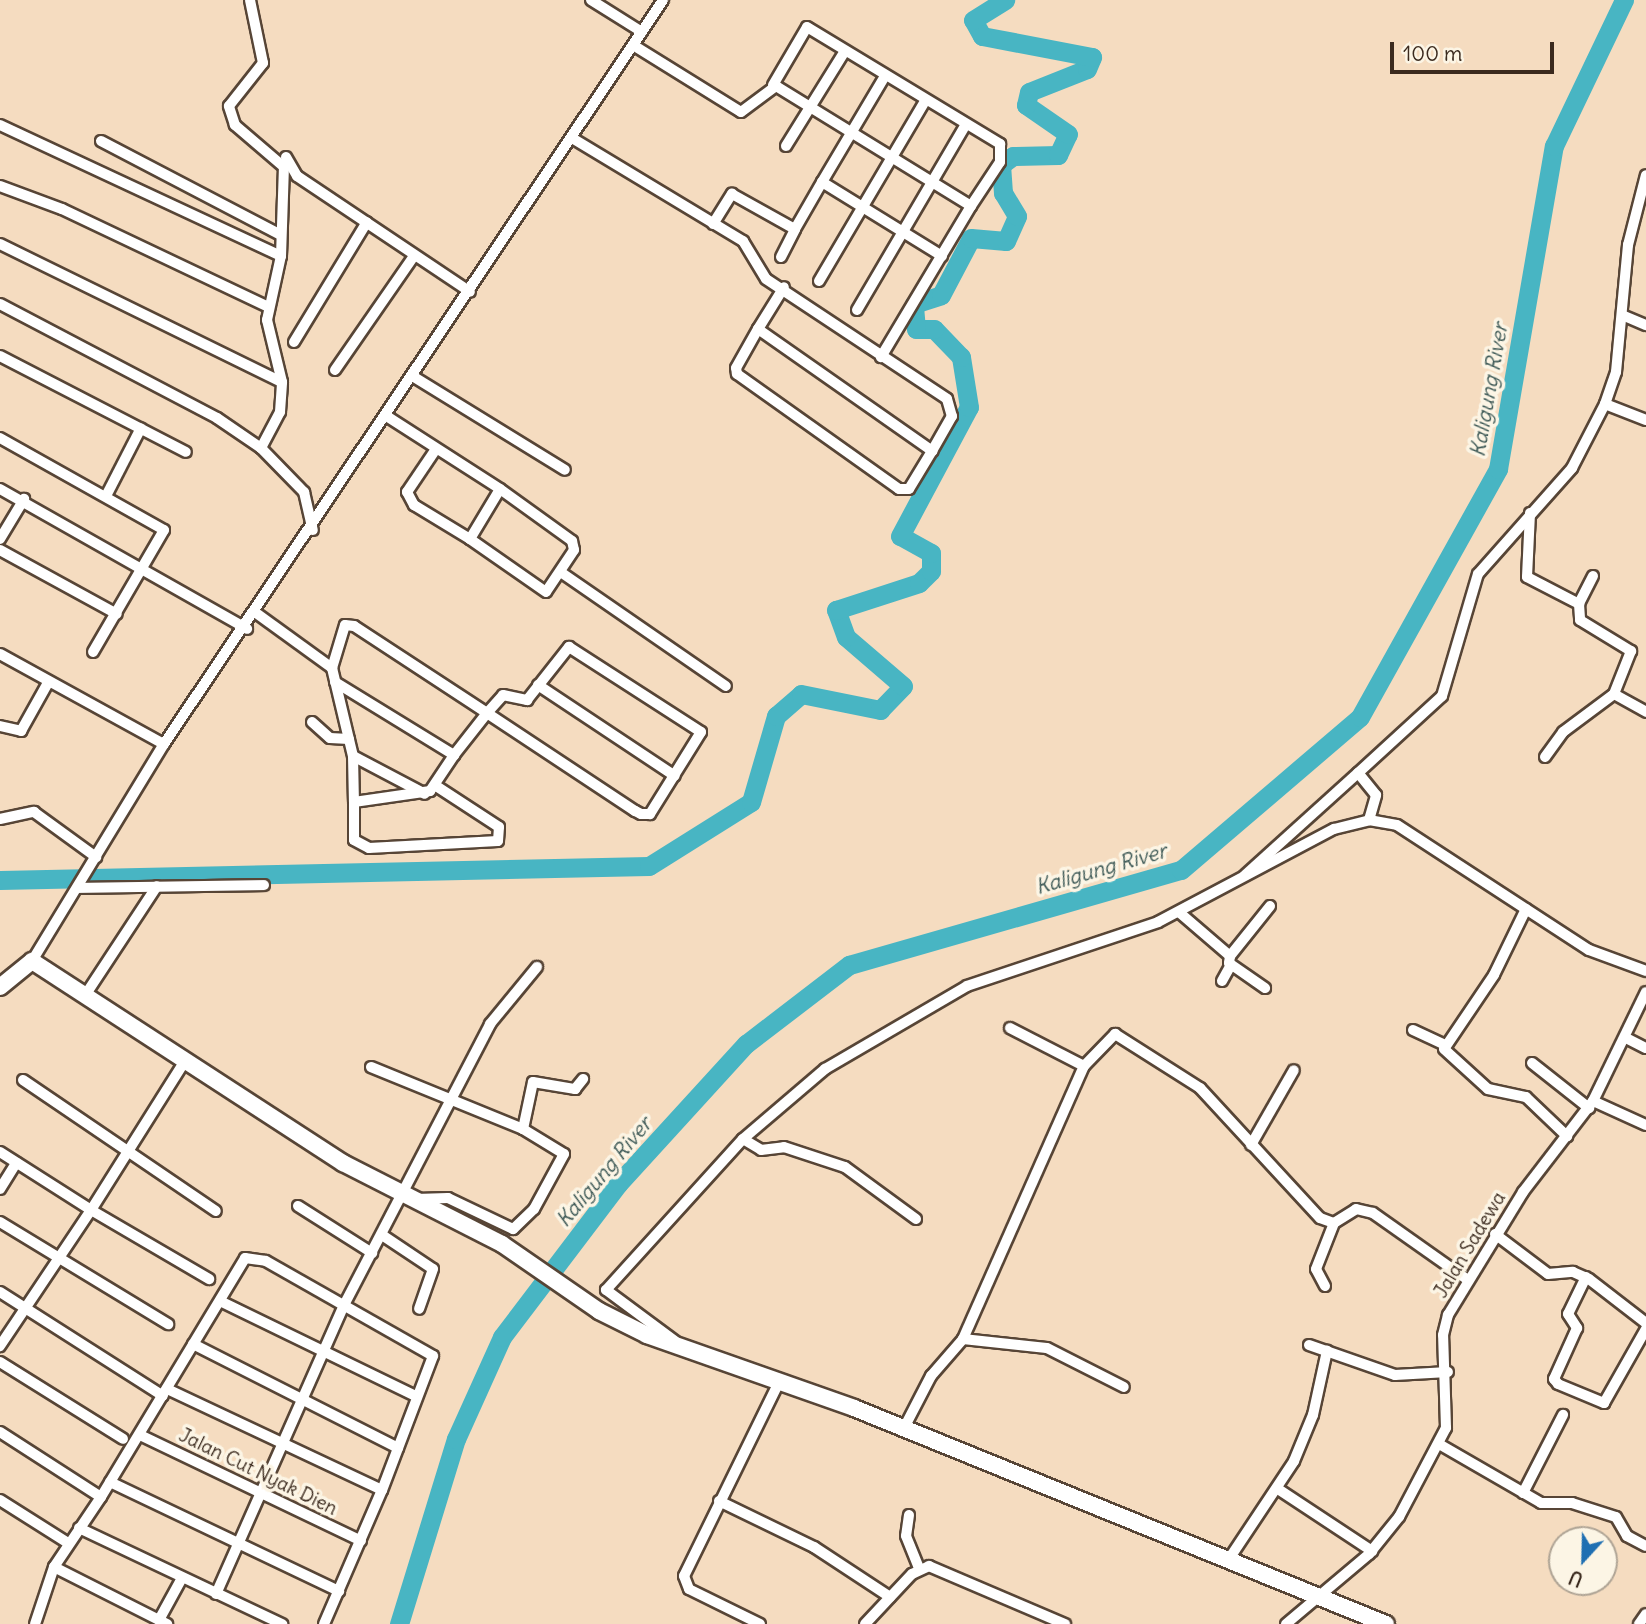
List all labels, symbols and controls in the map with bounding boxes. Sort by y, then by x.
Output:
scale bar [1394,28,1558,72]
text: 100 m [1403,40,1462,67]
water label: Kaligung River [1465,321,1513,459]
water label: Kaligung River [1033,838,1169,900]
water label: Kaligung River [551,1112,657,1232]
street label: Jalan Sadewa [1429,1188,1511,1302]
street label: Jalan Cut Nyak Dien [175,1424,341,1520]
north arrow [1548,1526,1618,1596]
text: U [1565,1565,1586,1592]

